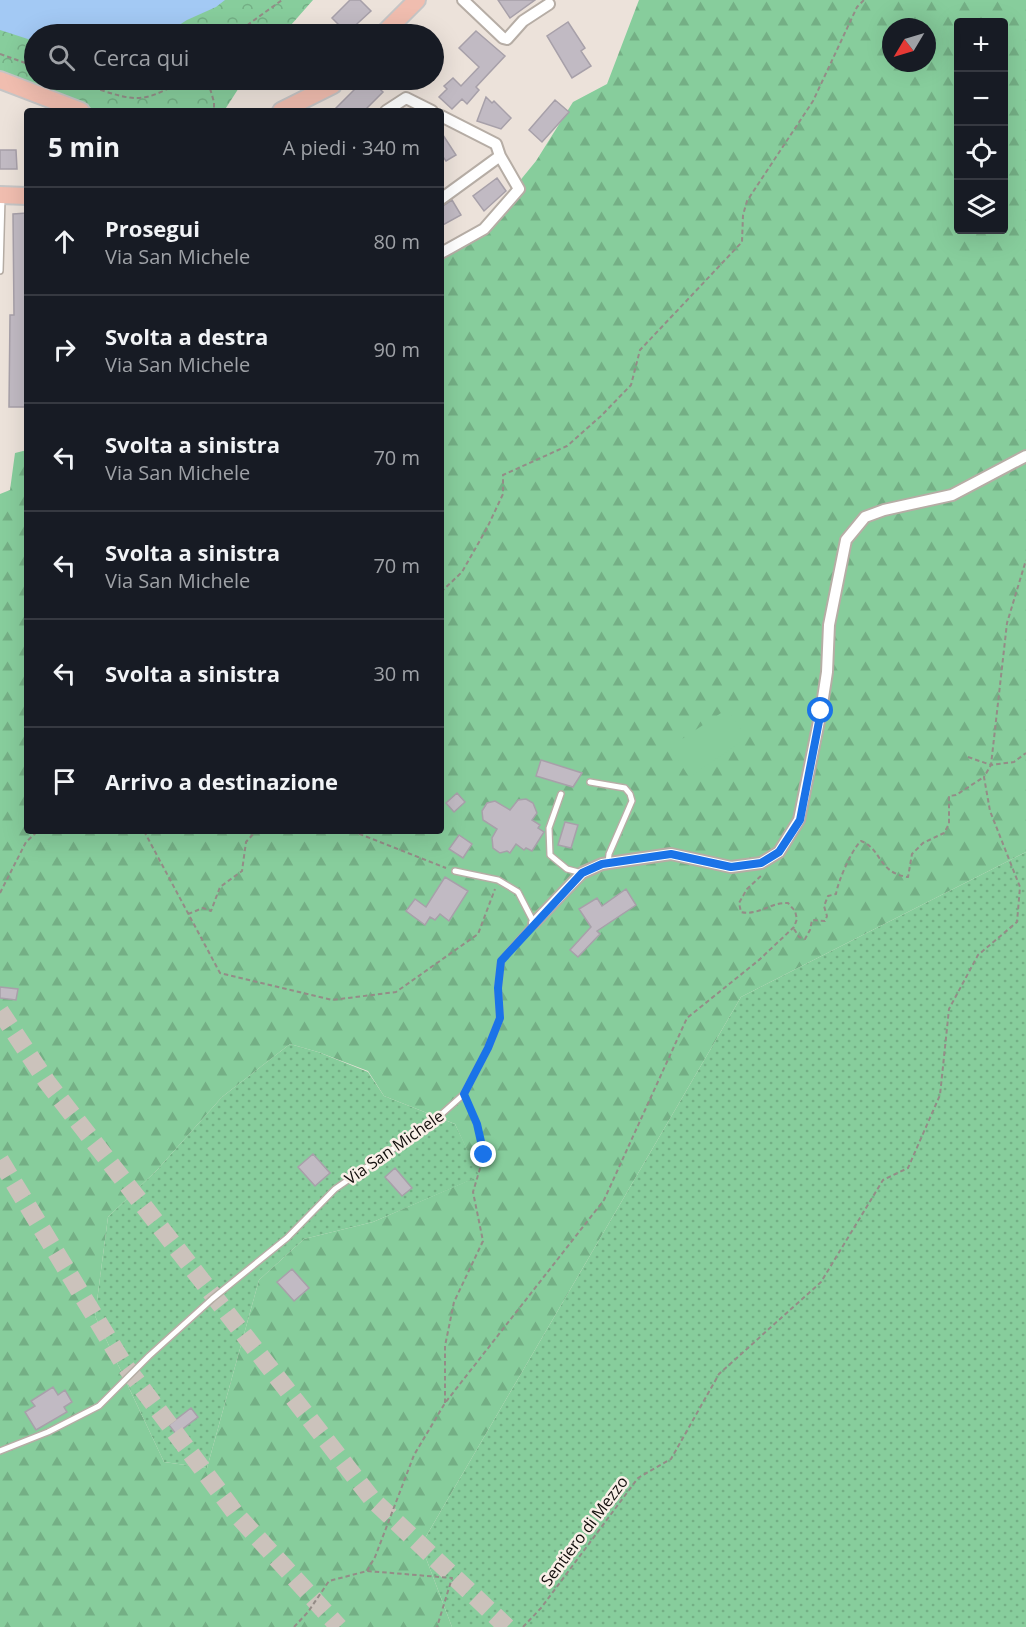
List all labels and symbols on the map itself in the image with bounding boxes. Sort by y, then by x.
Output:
north arrow [882,18,936,72]
route start [807,697,833,723]
street label: Via San Michele [340,1105,448,1189]
route end [470,1141,496,1167]
street label: Sentiero di Mezzo [535,1471,633,1591]

